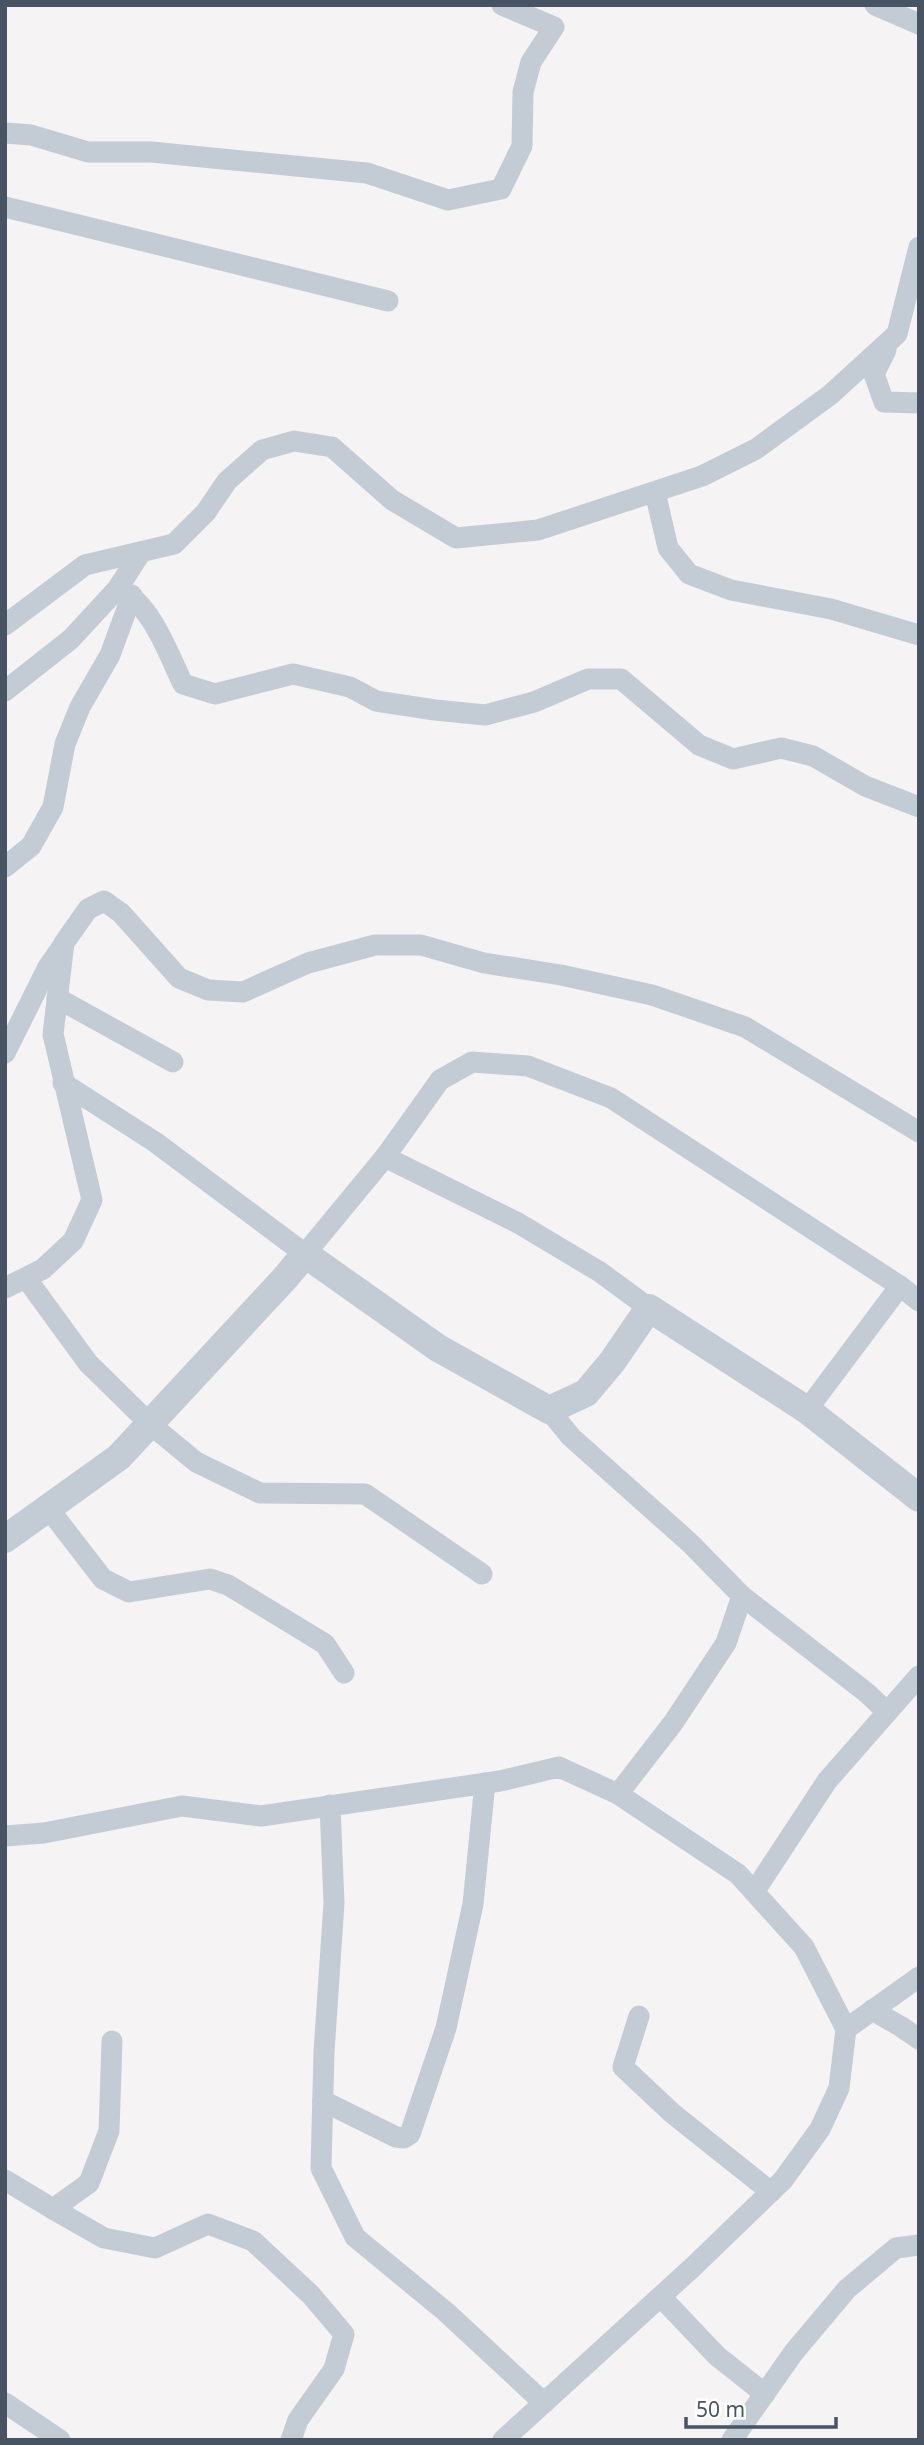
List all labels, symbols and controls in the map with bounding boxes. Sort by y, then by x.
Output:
scale bar [686,2386,836,2430]
text: 50 m [696,2395,745,2423]

